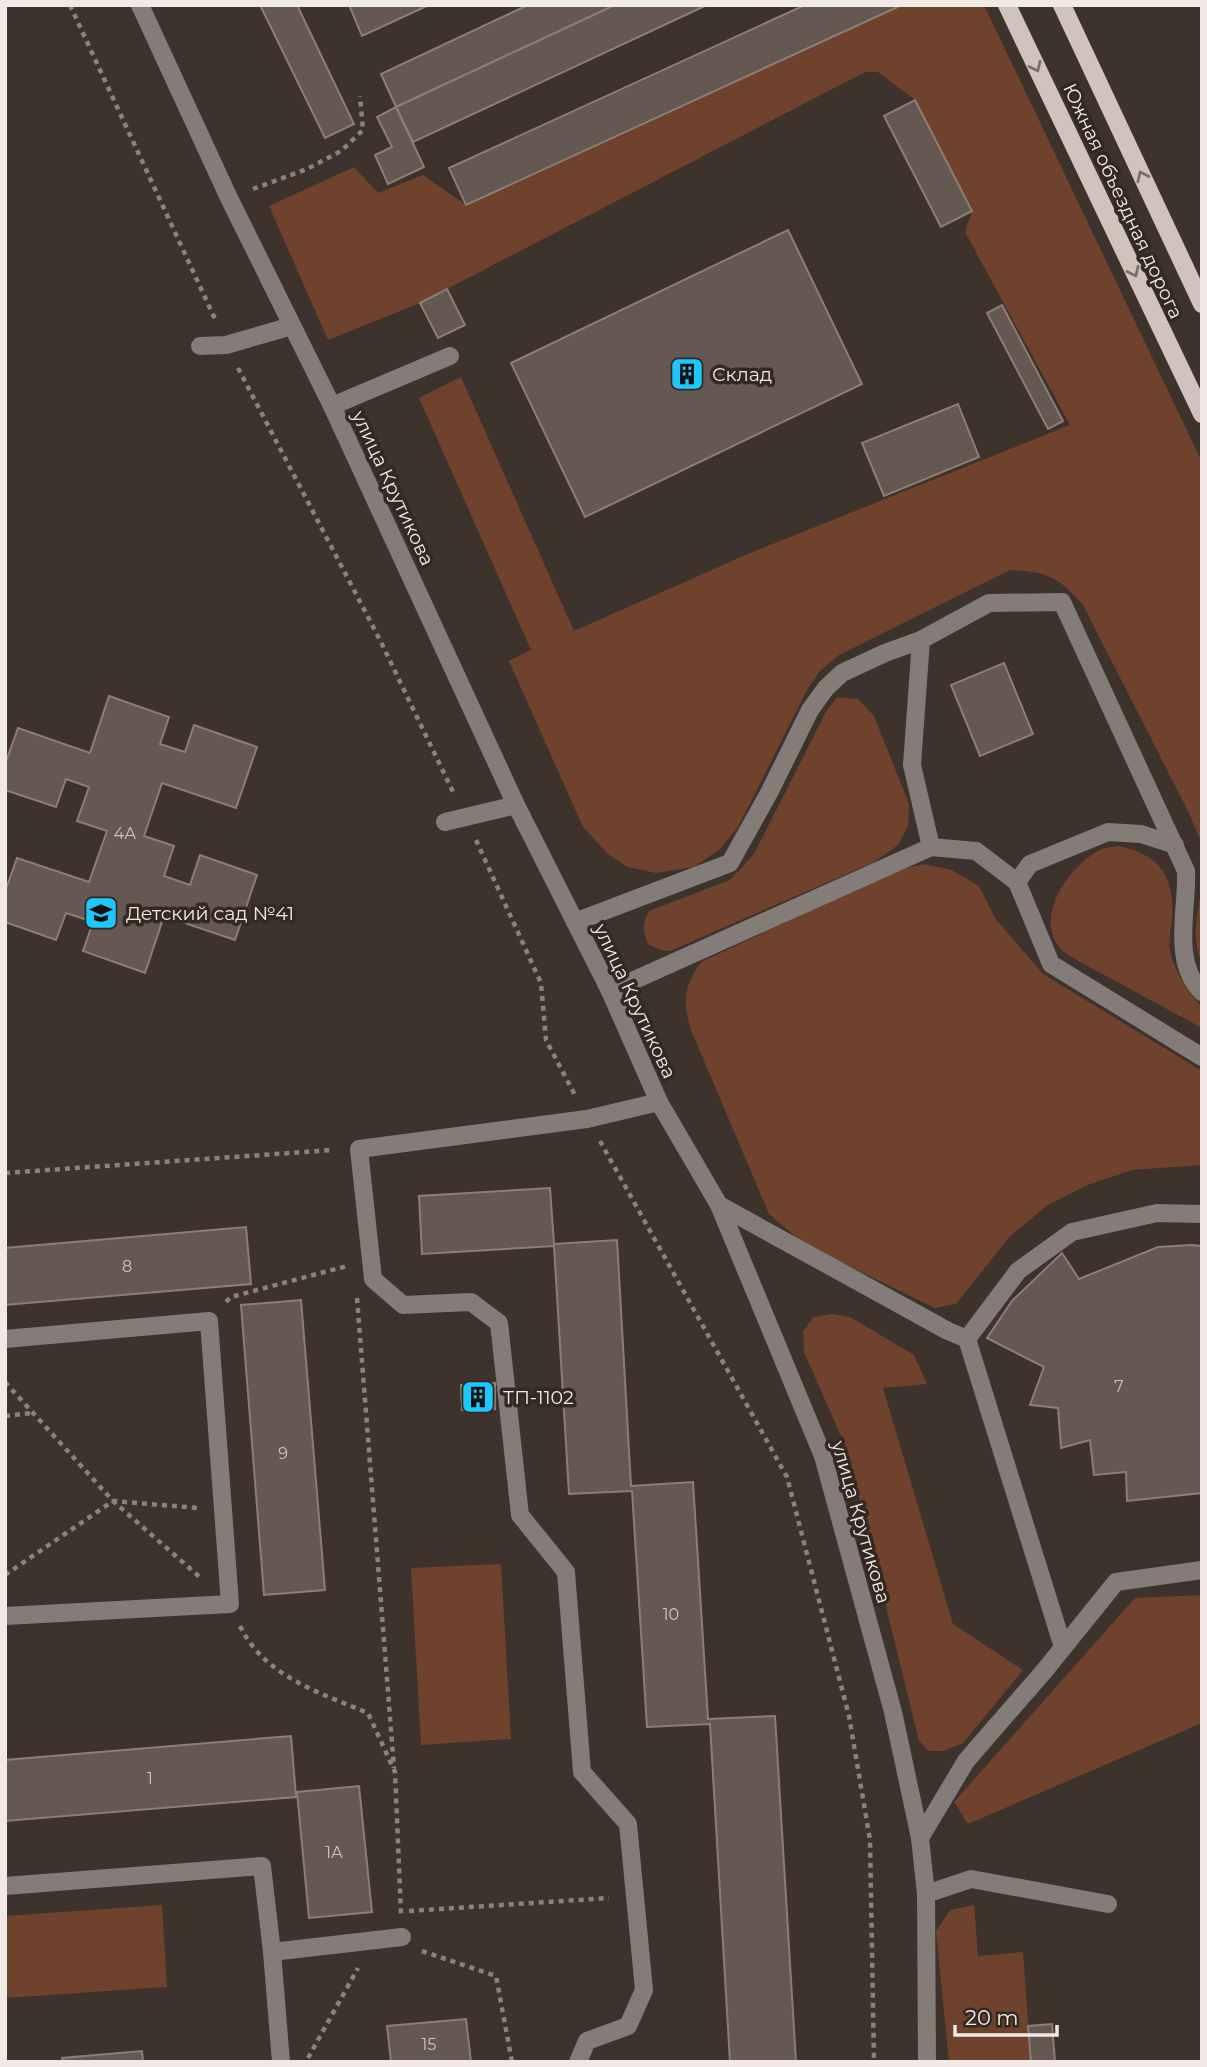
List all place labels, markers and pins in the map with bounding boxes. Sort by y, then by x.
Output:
building icon: Склад [668,355,706,393]
place label: Склад [712,363,772,386]
school or university icon: Детский сад №41 [82,894,120,932]
place label: Детский сад №41 [126,902,294,925]
building icon: ТП-1102 [459,1378,497,1416]
place label: ТП-1102 [503,1386,574,1409]

